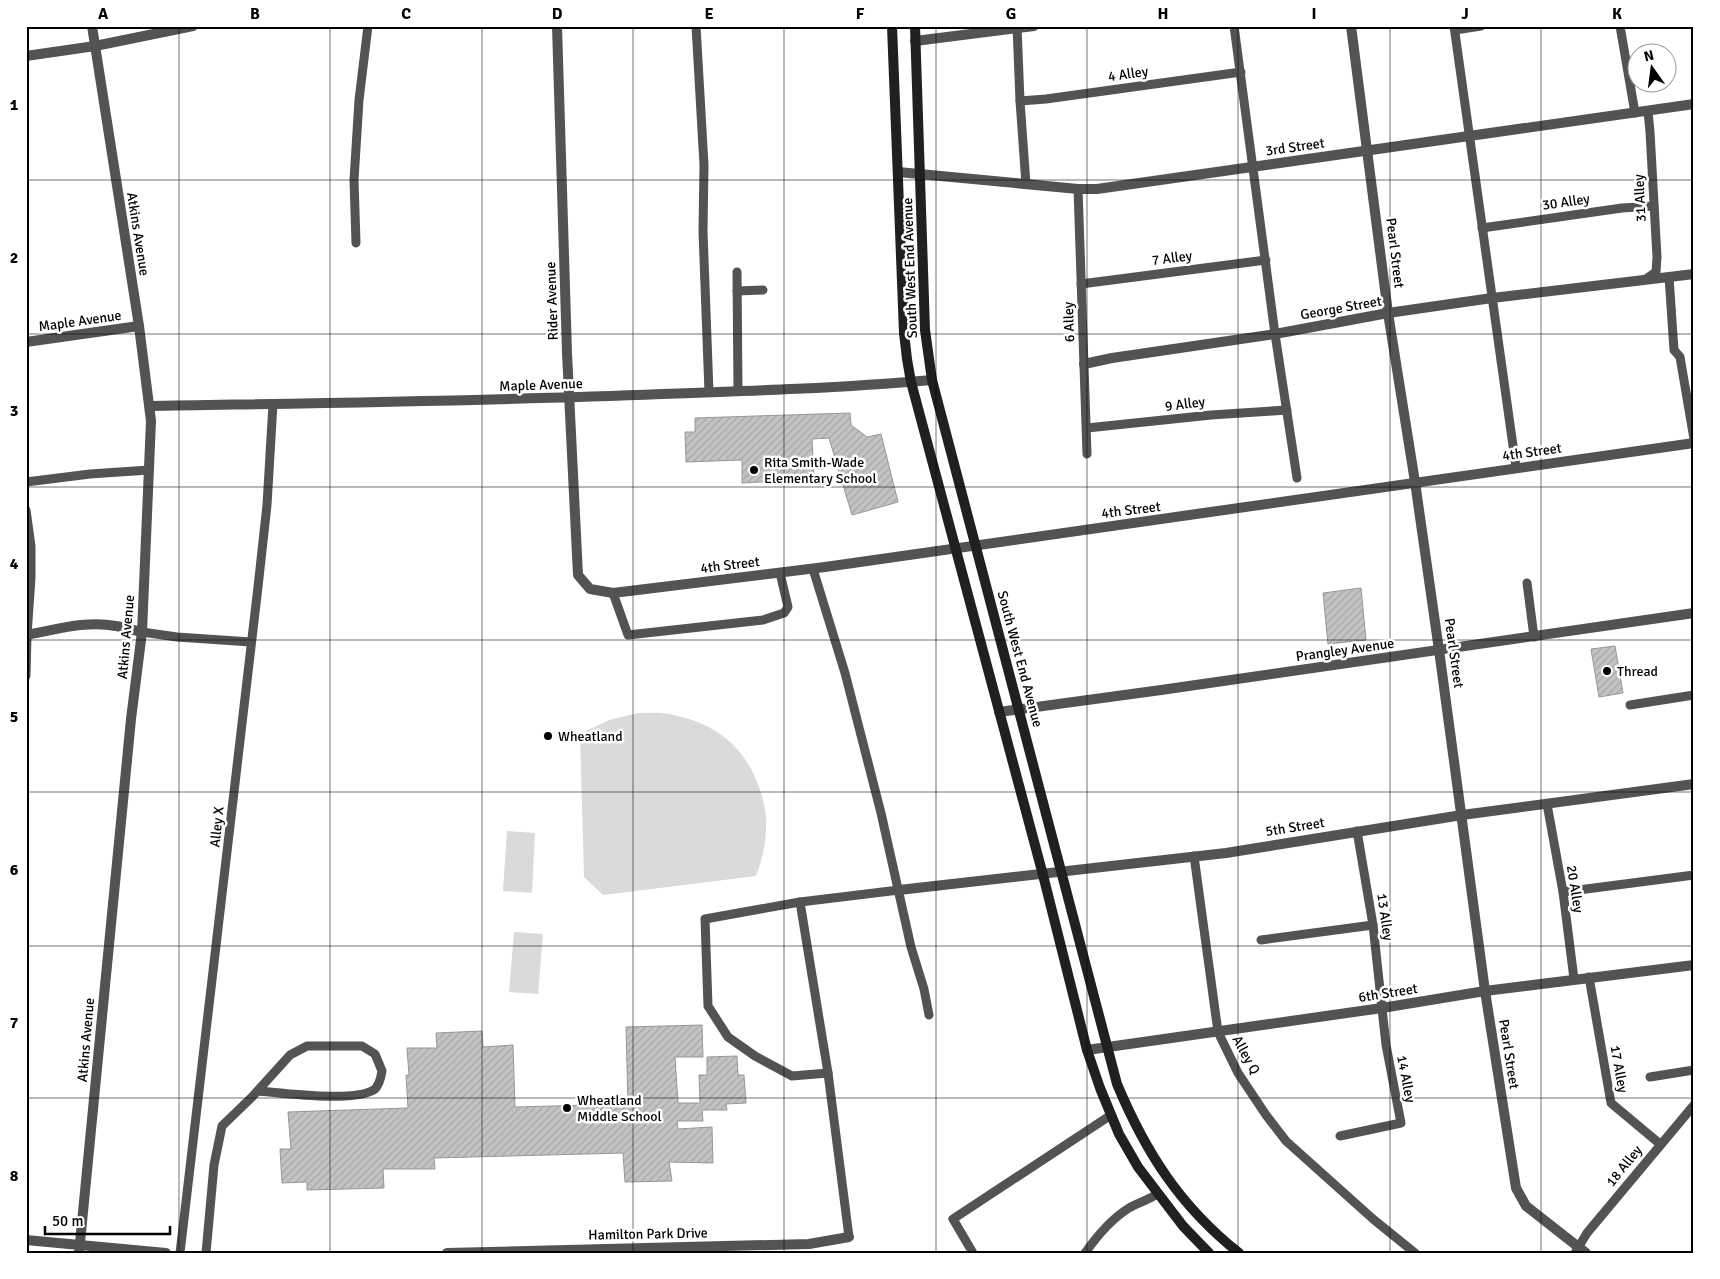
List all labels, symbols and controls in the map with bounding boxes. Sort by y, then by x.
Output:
text: A [98,4,109,24]
text: B [250,4,260,24]
text: C [401,4,411,24]
text: D [552,4,563,24]
text: E [704,4,714,24]
text: F [856,4,865,24]
text: G [1006,4,1016,24]
text: H [1158,4,1168,24]
text: I [1311,4,1317,24]
text: J [1461,4,1469,24]
text: K [1612,4,1622,24]
north arrow [1628,42,1678,92]
text: N [1642,46,1656,65]
street label: 4 Alley [1107,63,1150,85]
text: 1 [10,95,19,115]
street label: 3rd Street [1264,134,1326,160]
street label: 31 Alley [1630,173,1650,222]
street label: 30 Alley [1541,190,1591,214]
street label: Atkins Avenue [123,191,153,277]
street label: South West End Avenue [899,197,921,339]
street label: Pearl Street [1382,217,1408,289]
street label: 7 Alley [1151,247,1194,269]
text: 2 [10,248,18,268]
street label: Rider Avenue [542,261,562,341]
street label: George Street [1299,292,1383,324]
street label: 6 Alley [1060,301,1078,342]
street label: Maple Avenue [37,307,123,335]
street label: Maple Avenue [499,375,583,395]
street label: 9 Alley [1164,393,1207,415]
text: 3 [10,401,18,421]
street label: 4th Street [1501,439,1563,465]
place label: Rita Smith-Wade Elementary School [764,454,877,487]
marker: Rita Smith-Wade Elementary School [748,464,760,476]
street label: 4th Street [1100,498,1162,522]
street label: 4th Street [699,553,761,577]
text: 4 [10,554,19,574]
street label: South West End Avenue [994,589,1046,729]
street label: Atkins Avenue [114,594,138,680]
street label: Pearl Street [1441,617,1467,689]
street label: Prangley Avenue [1295,635,1395,665]
place label: Thread [1617,663,1658,680]
marker: Thread [1601,665,1613,677]
text: 5 [10,707,18,727]
place label: Wheatland [558,728,623,745]
marker: Wheatland [542,730,554,742]
street label: Alley X [206,806,228,848]
street label: 5th Street [1264,814,1326,840]
text: 6 [10,860,19,880]
street label: 20 Alley [1563,864,1587,914]
street label: 13 Alley [1373,892,1397,942]
street label: 6th Street [1357,980,1419,1006]
street label: Atkins Avenue [74,997,98,1083]
text: 7 [10,1013,19,1033]
street label: Pearl Street [1495,1018,1523,1090]
street label: Alley Q [1228,1033,1264,1077]
street label: 17 Alley [1606,1044,1632,1095]
street label: 14 Alley [1393,1054,1419,1105]
place label: Wheatland Middle School [577,1092,662,1125]
marker: Wheatland Middle School [561,1102,573,1114]
street label: 18 Alley [1602,1142,1646,1190]
text: 8 [10,1166,19,1186]
scale bar [45,1204,170,1236]
text: 50 m [52,1212,83,1230]
street label: Hamilton Park Drive [588,1224,708,1244]

